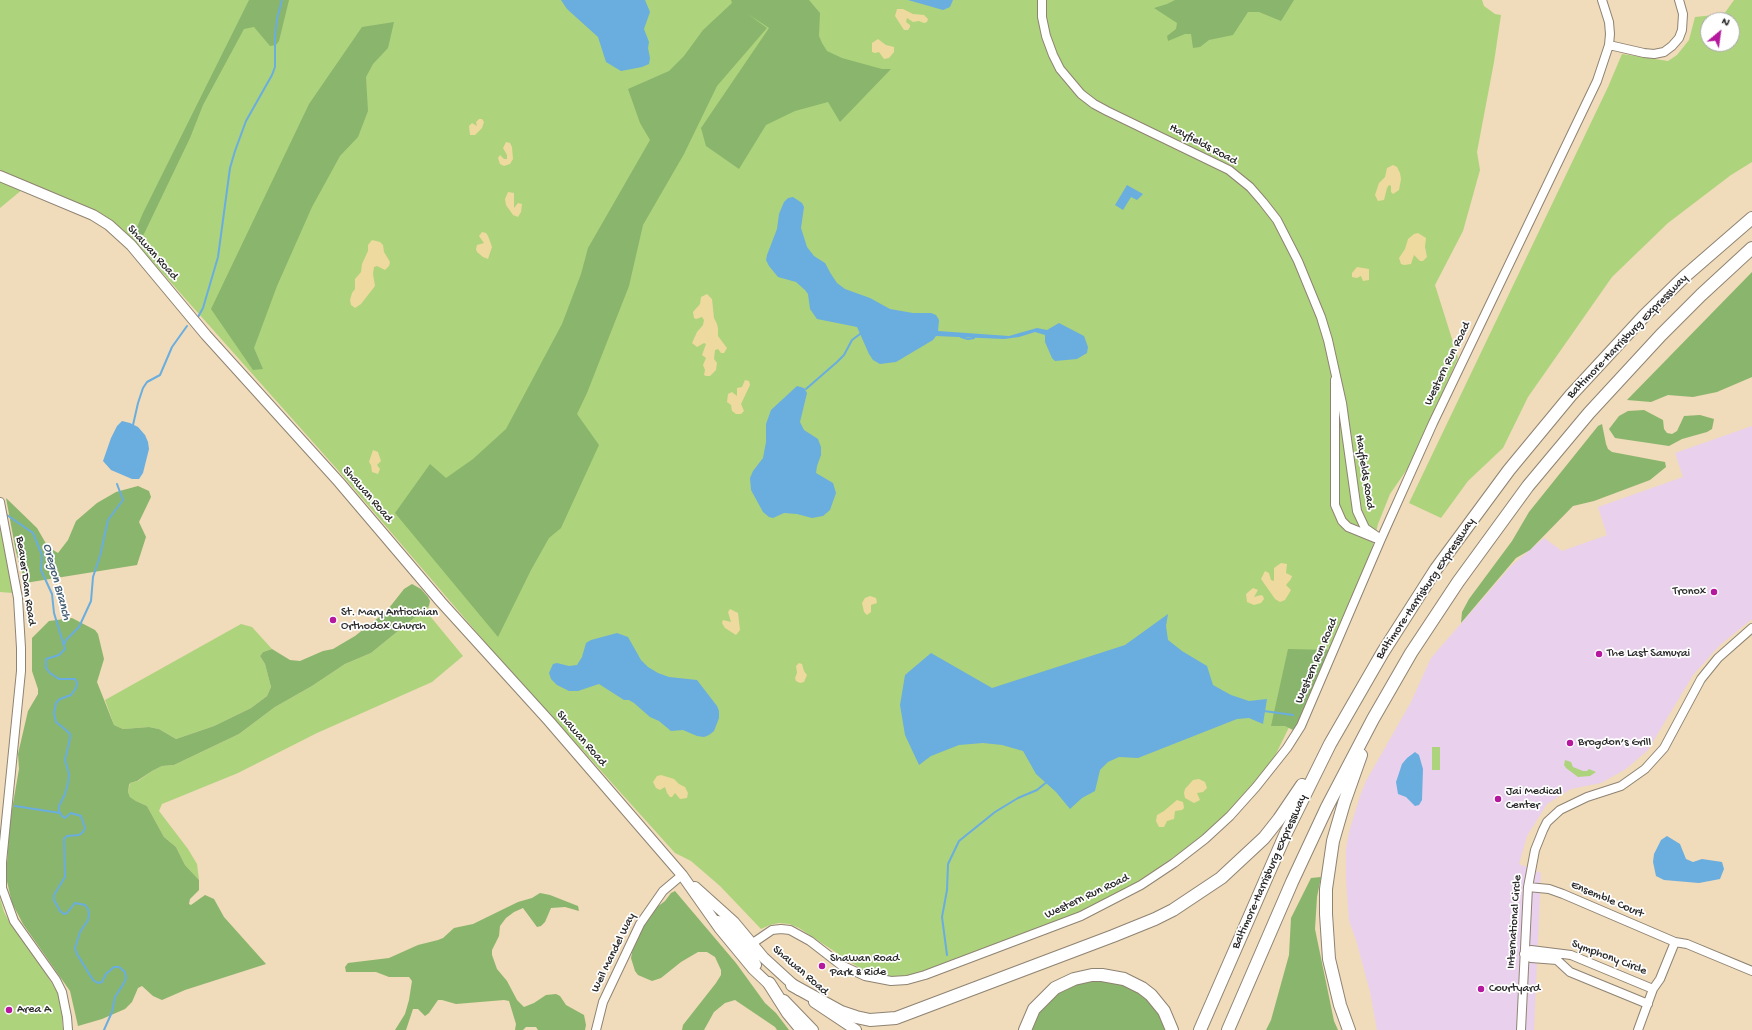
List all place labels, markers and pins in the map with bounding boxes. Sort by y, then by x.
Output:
place label: Tronox [1673,585,1706,599]
marker: Tronox [1709,587,1719,597]
place label: St. Mary Antiochian Orthodox Church [341,606,438,634]
marker: St. Mary Antiochian Orthodox Church [328,615,338,625]
place label: The Last Samurai [1607,647,1690,661]
marker: The Last Samurai [1594,649,1604,659]
place label: Brogdon’s Grill [1578,736,1651,750]
marker: Brogdon’s Grill [1565,738,1575,748]
place label: Jai Medical Center [1506,785,1562,813]
marker: Jai Medical Center [1493,794,1503,804]
place label: Shawan Road Park & Ride [830,952,899,980]
marker: Shawan Road Park & Ride [817,961,827,971]
place label: Courtyard [1489,982,1540,996]
marker: Courtyard [1476,984,1486,994]
place label: Area A [17,1003,51,1017]
marker: Area A [4,1005,14,1015]

